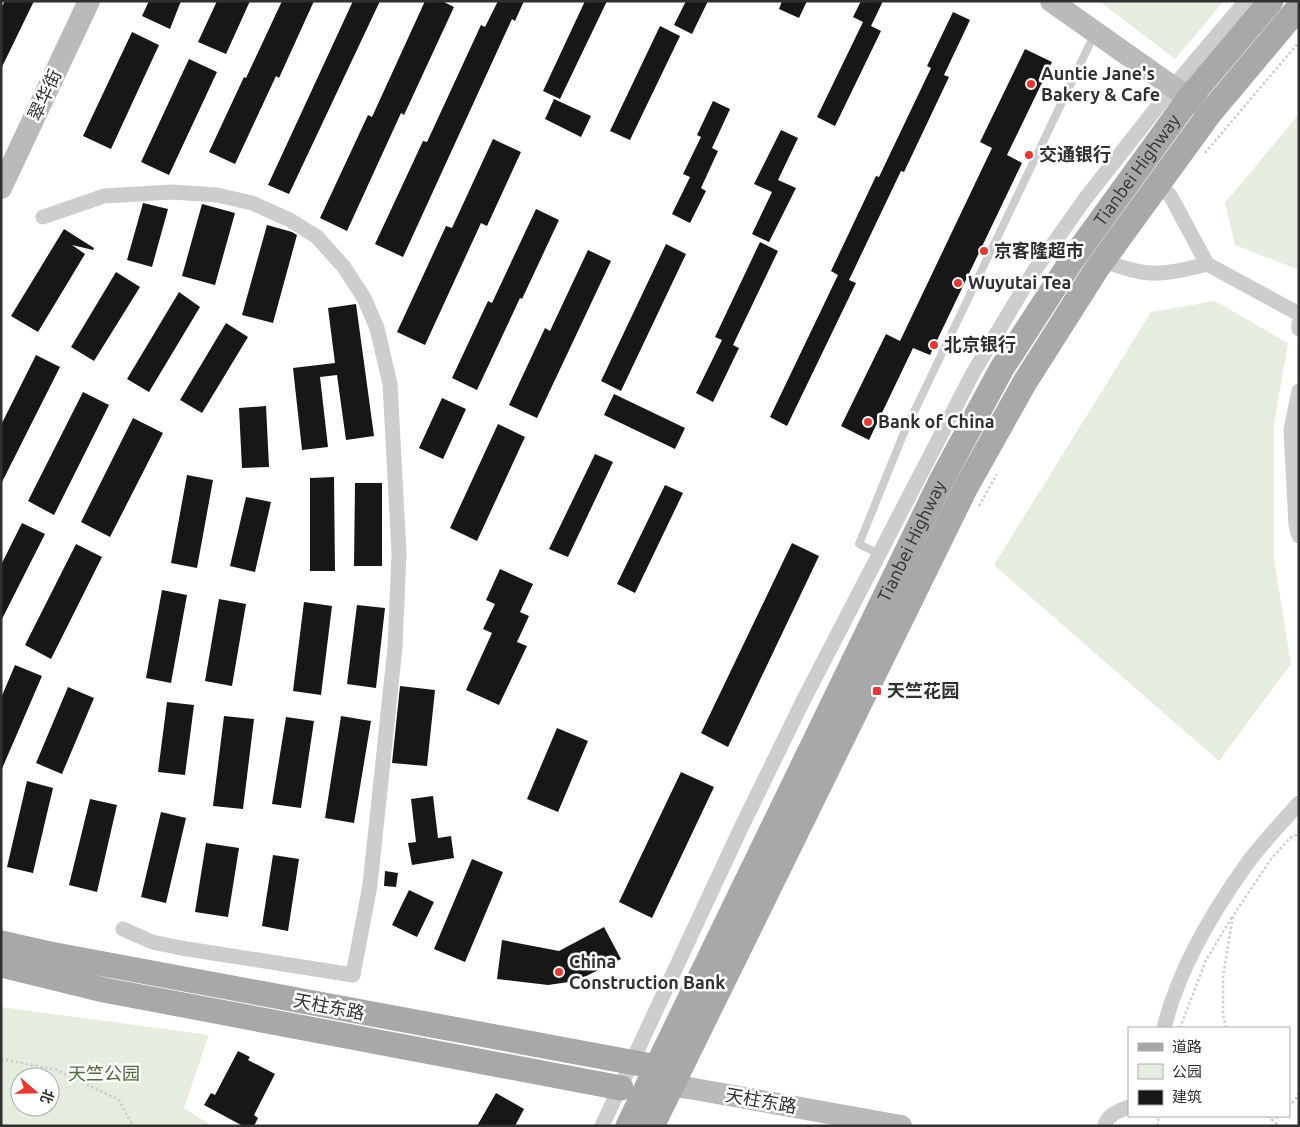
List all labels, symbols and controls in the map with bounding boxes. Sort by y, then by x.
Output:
place label: Auntie Jane's Bakery & Cafe [1041,63,1160,104]
street label: 翠华街 [24,66,65,123]
marker: Auntie Jane's Bakery & Cafe [1025,78,1037,90]
street label: Tianbei Highway [1089,110,1183,229]
place label: 交通银行 [1039,144,1111,164]
marker: 交通银行 [1023,149,1035,161]
place label: 京客隆超市 [994,240,1084,260]
marker: 京客隆超市 [978,245,990,257]
place label: Wuyutai Tea [968,272,1071,292]
marker: Wuyutai Tea [952,277,964,289]
place label: 北京银行 [944,334,1016,354]
marker: 北京银行 [928,339,940,351]
place label: Bank of China [878,411,994,431]
marker: Bank of China [862,416,874,428]
street label: Tianbei Highway [873,476,949,605]
place label: 天竺花园 [887,680,959,700]
marker: 天竺花园 [871,685,883,697]
place label: China Construction Bank [569,951,725,992]
marker: China Construction Bank [553,966,565,978]
street label: 天柱东路 [292,989,366,1023]
legend [1128,1027,1290,1117]
text: 道路 [1172,1038,1202,1055]
park label: 天竺公园 [68,1063,140,1083]
text: 公园 [1172,1063,1202,1080]
north arrow [10,1067,60,1117]
street label: 天柱东路 [724,1084,798,1116]
text: 北 [37,1087,57,1106]
text: 建筑 [1172,1088,1202,1105]

